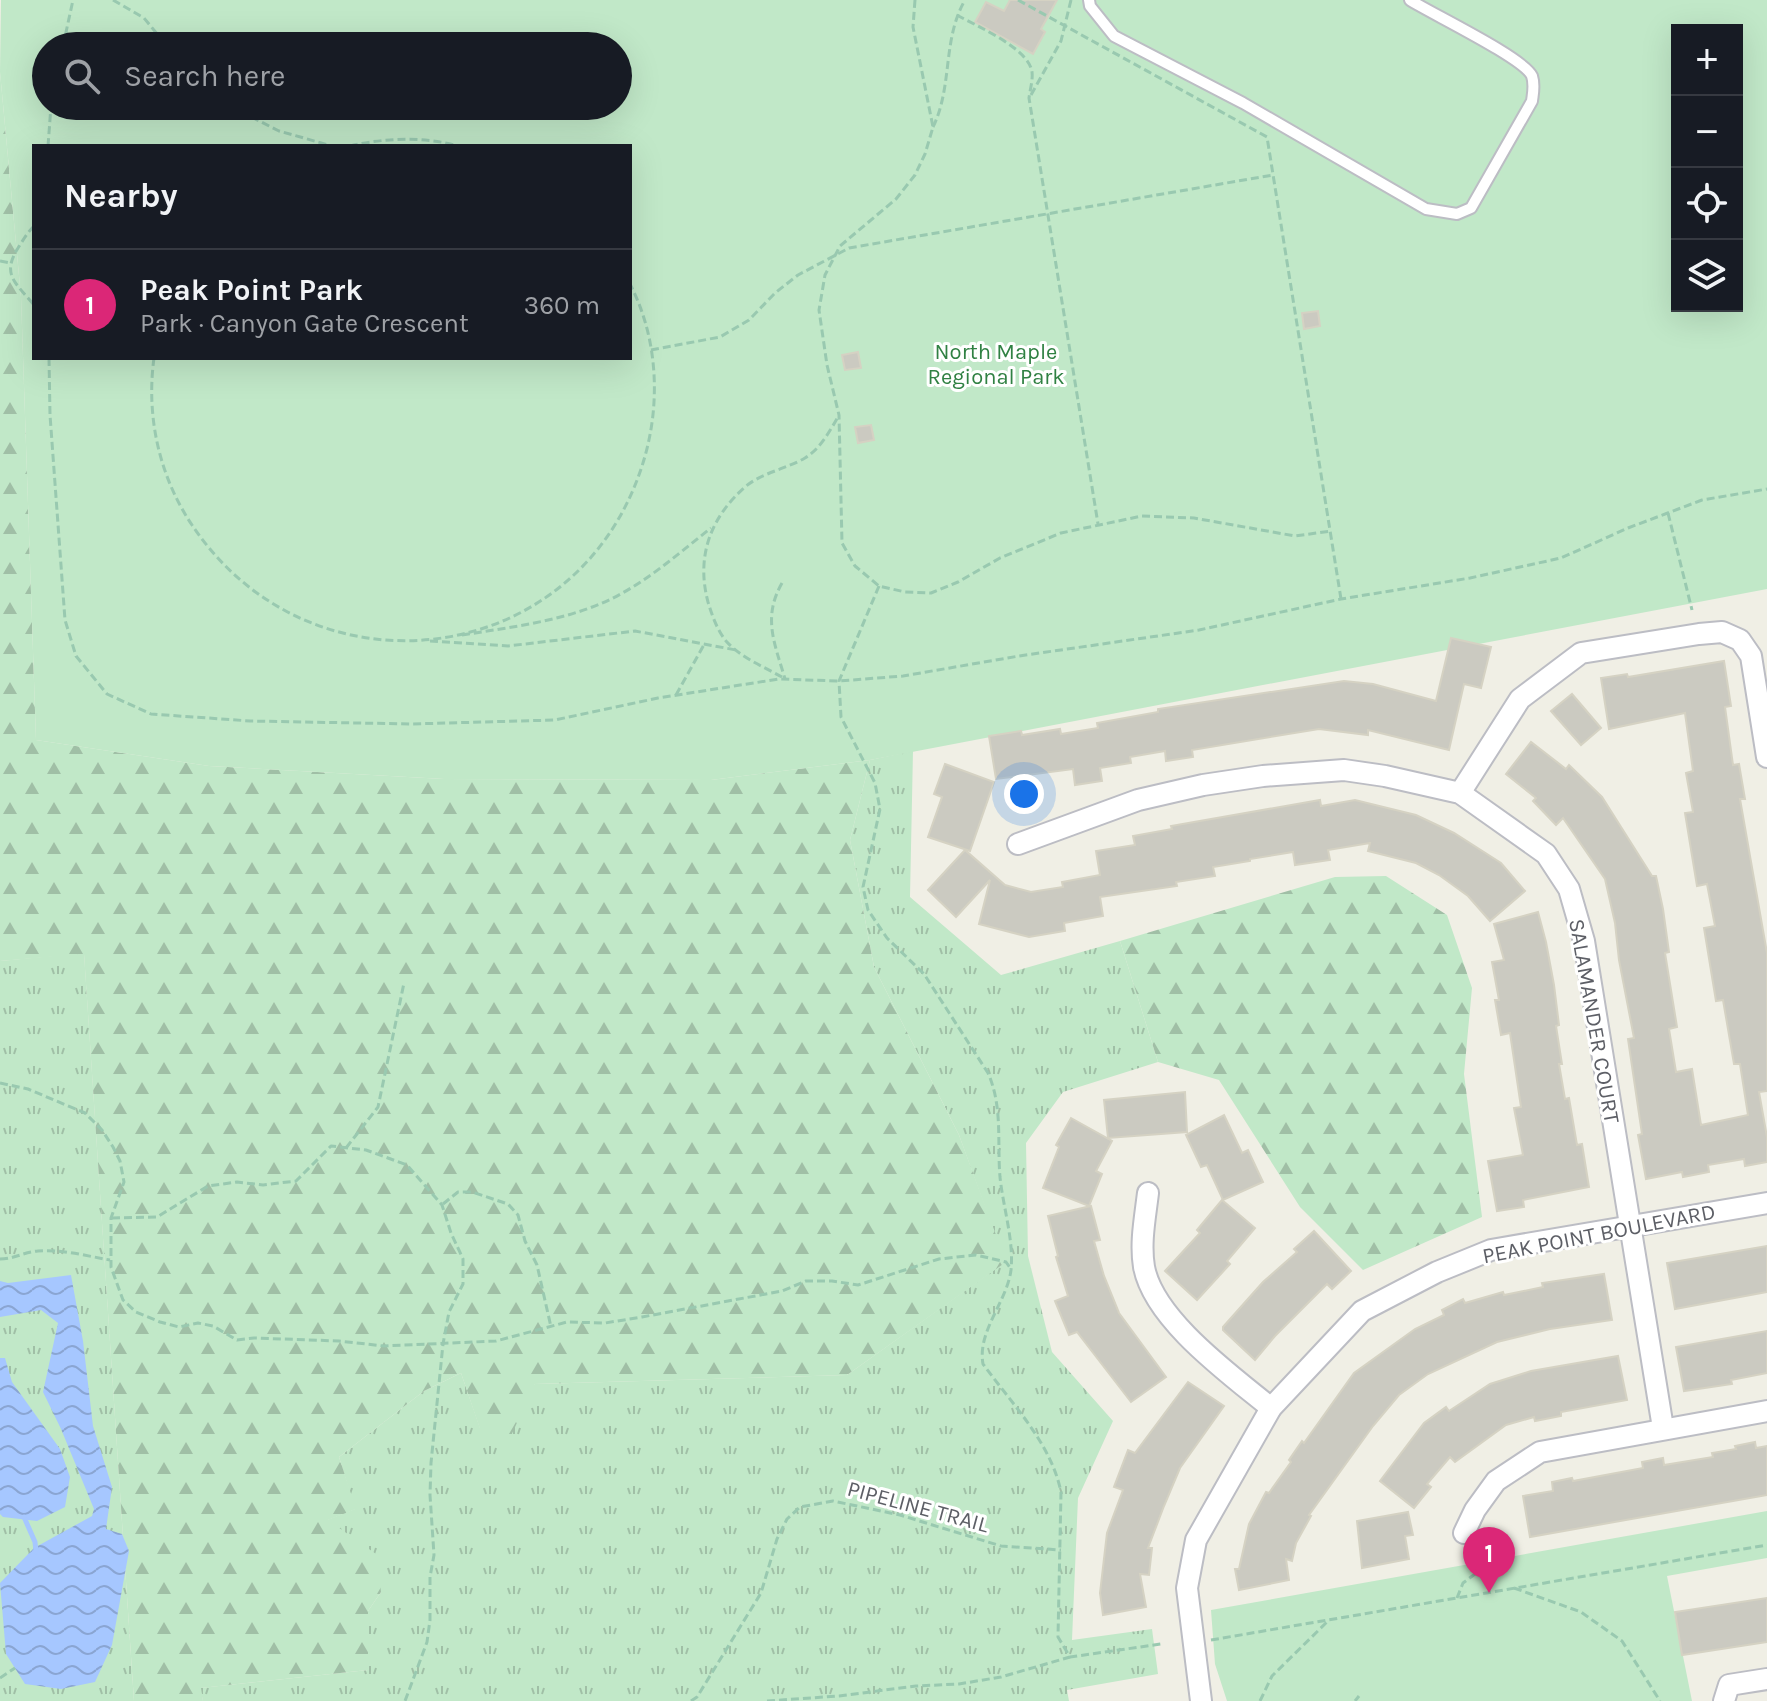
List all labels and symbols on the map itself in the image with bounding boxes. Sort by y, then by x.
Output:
park label: North Maple Regional Park [927,339,1065,390]
your location [1004,774,1044,814]
street label: SALAMANDER COURT [1563,917,1625,1125]
street label: PEAK POINT BOULEVARD [1480,1199,1718,1269]
street label: PIPELINE TRAIL [844,1476,992,1539]
pin: 1 [1463,1527,1515,1593]

